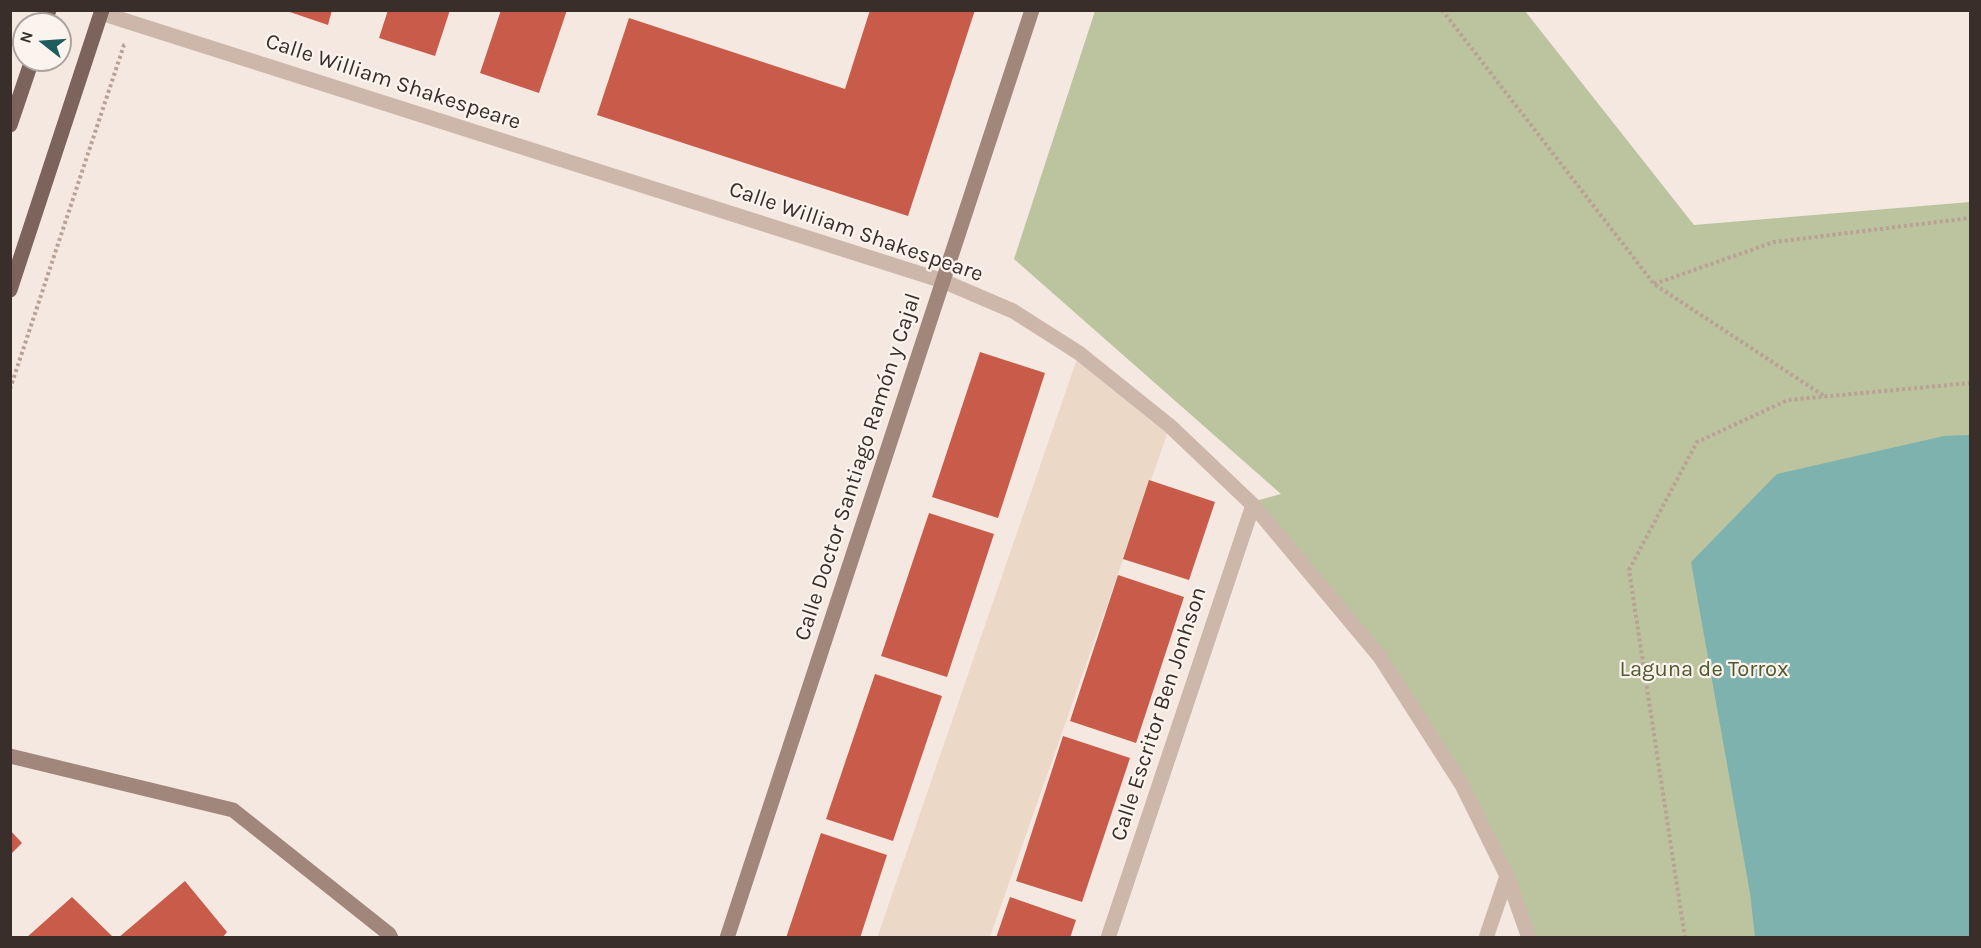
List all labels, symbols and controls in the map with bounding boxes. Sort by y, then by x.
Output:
north arrow [12,12,72,72]
street label: Calle William Shakespeare [262,28,524,136]
text: N [15,29,37,45]
street label: Calle William Shakespeare [726,176,986,288]
street label: Calle Doctor Santiago Ramón y Cajal [789,290,927,644]
street label: Calle Escritor Ben Jonhson [1105,584,1213,844]
park label: Laguna de Torrox [1620,657,1788,683]

